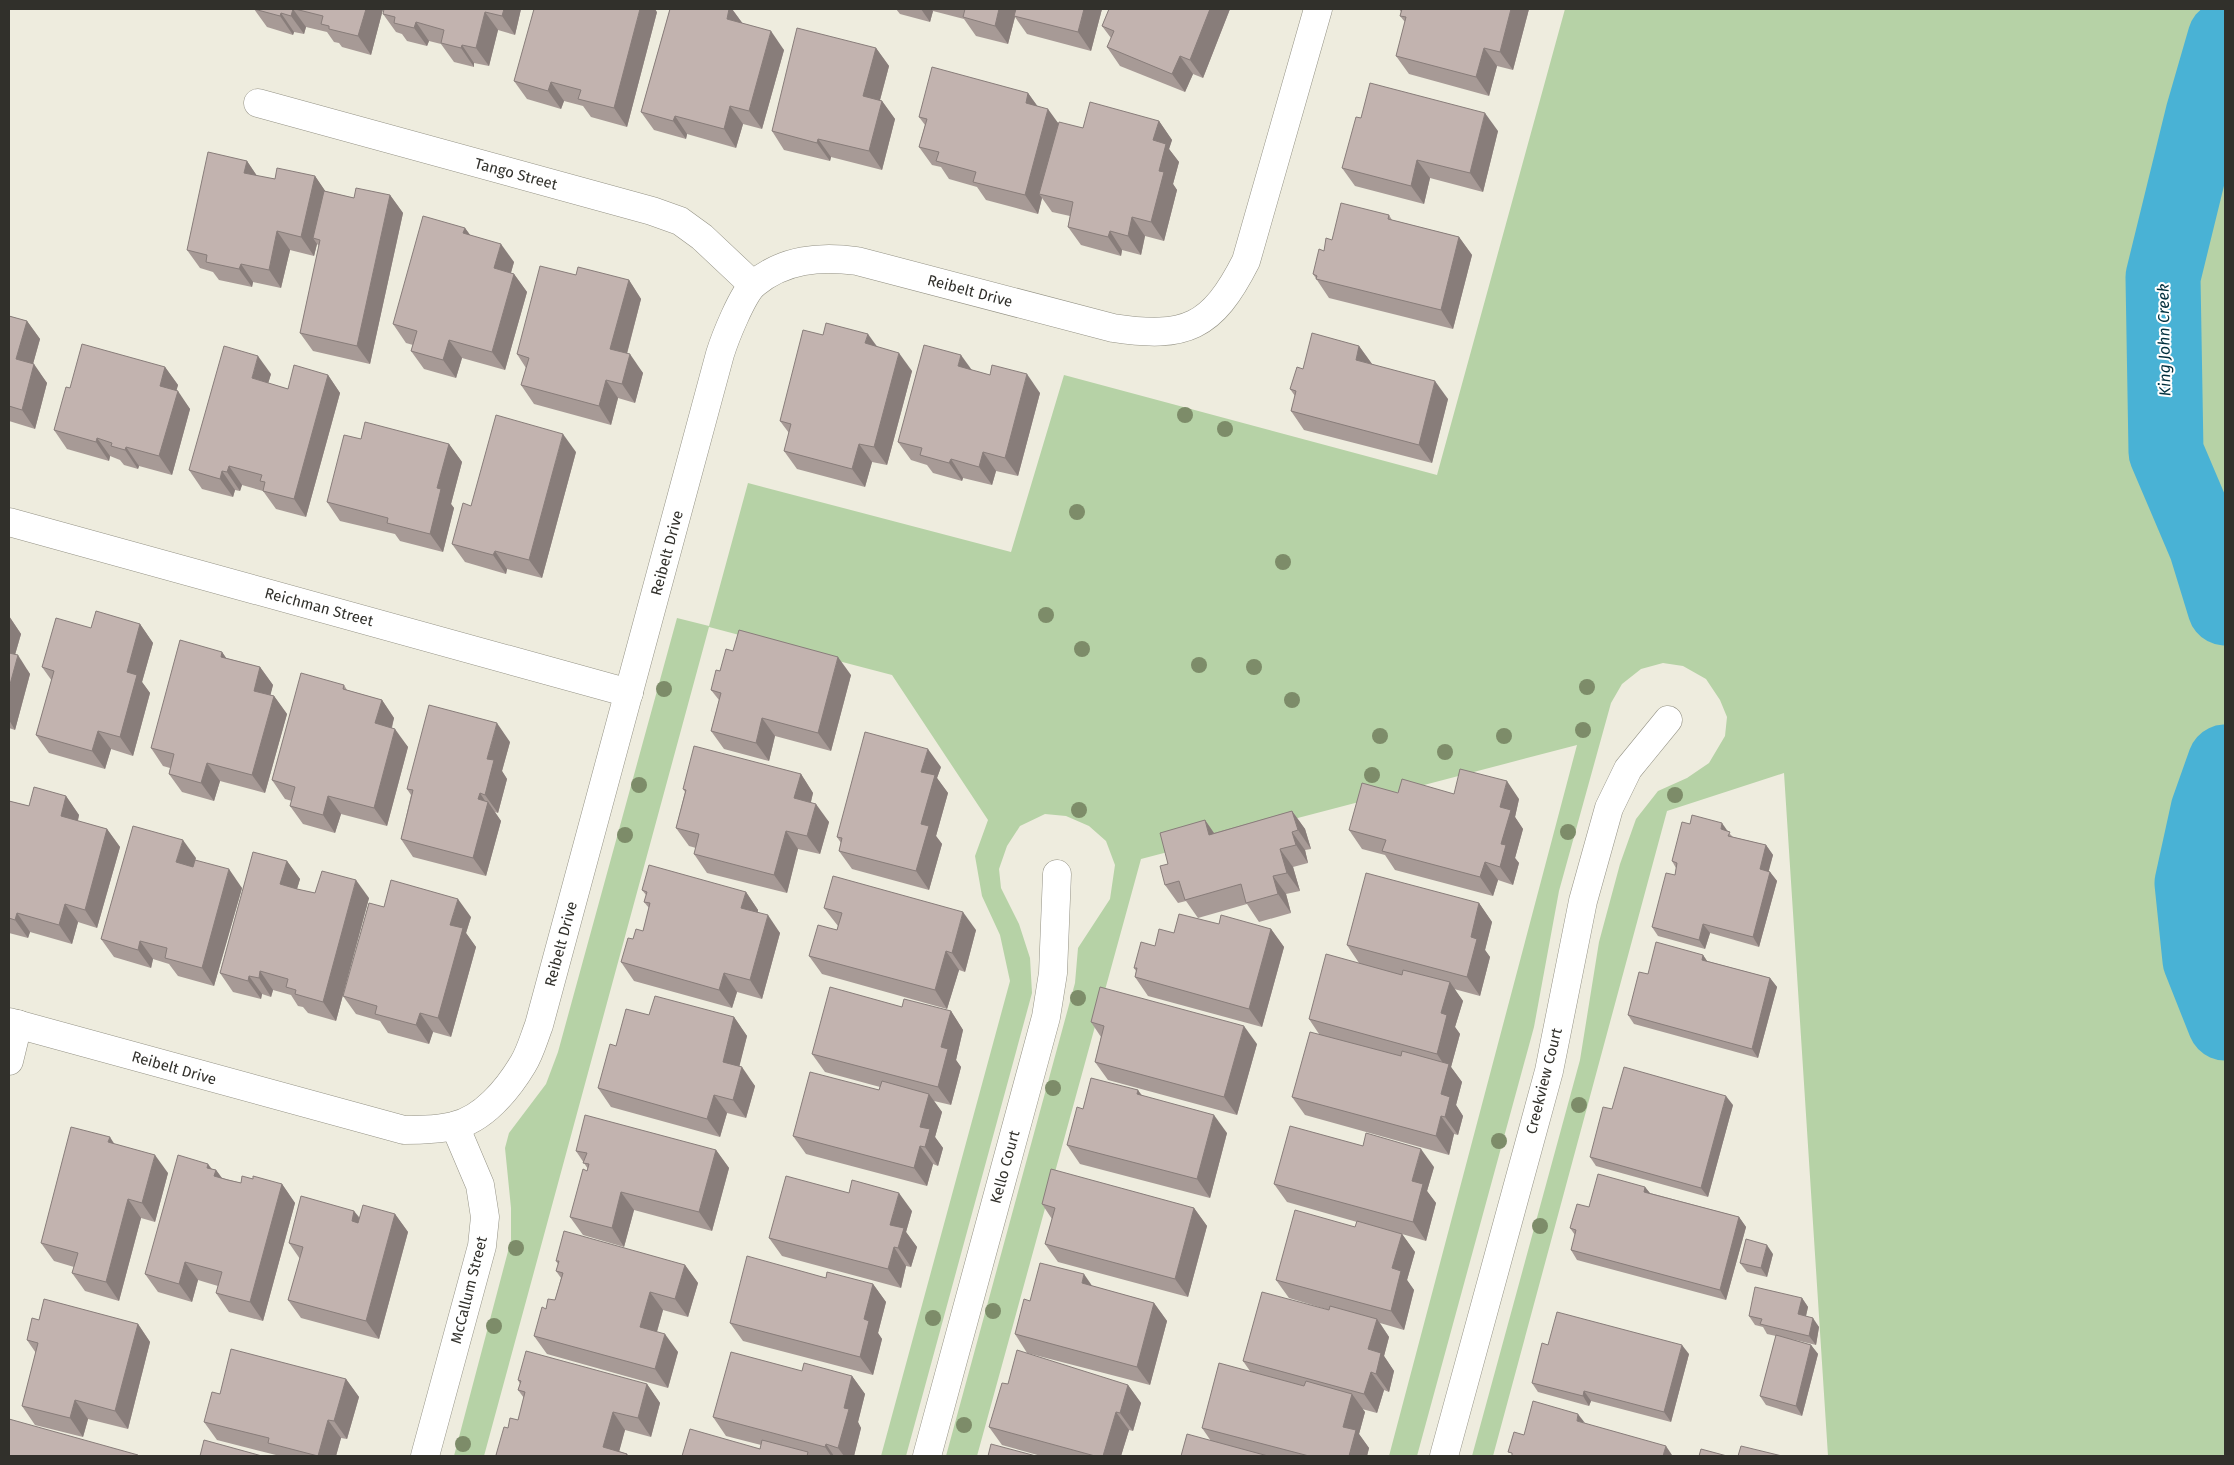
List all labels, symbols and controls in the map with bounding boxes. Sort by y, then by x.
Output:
street label: Tango Street [473,154,560,194]
street label: Reibelt Drive [926,271,1014,311]
water label: King John Creek [2154,283,2174,397]
street label: Reibelt Drive [647,509,687,597]
street label: Reichman Street [263,584,376,630]
street label: Reibelt Drive [541,900,581,988]
street label: Creekview Court [1522,1025,1566,1136]
street label: Reibelt Drive [130,1047,218,1089]
street label: Kello Court [987,1128,1024,1206]
street label: McCallum Street [447,1234,491,1346]

